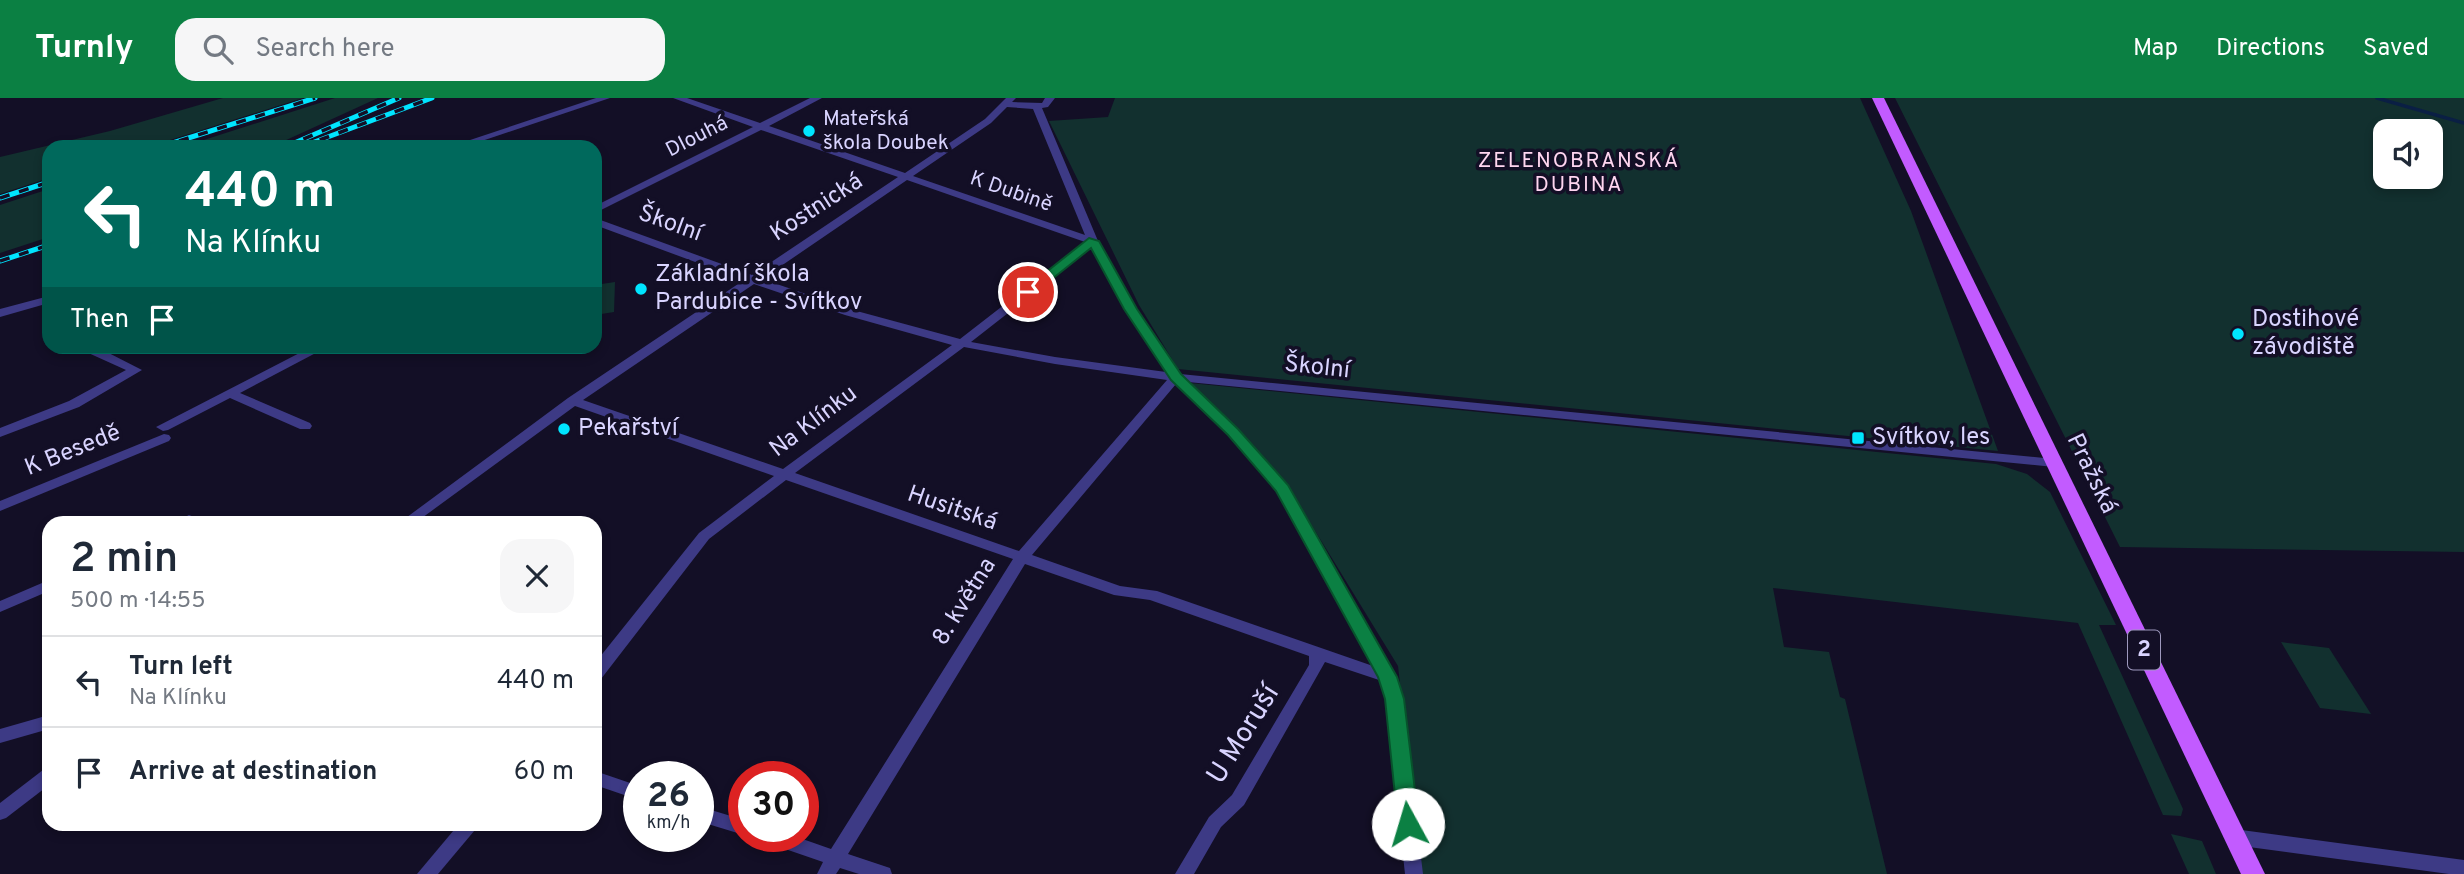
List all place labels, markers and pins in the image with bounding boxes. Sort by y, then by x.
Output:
place label: Mateřská škola Doubek [823,106,949,157]
marker: Mateřská škola Doubek [801,123,817,139]
place label: Základní škola Pardubice - Svítkov [655,260,862,318]
pin [998,262,1058,322]
marker: Základní škola Pardubice - Svítkov [633,281,649,297]
place label: Dostihové závodiště [2252,305,2359,363]
marker: Dostihové závodiště [2230,326,2246,342]
place label: Pekařství [578,414,680,444]
marker: Pekařství [556,421,572,437]
place label: Svítkov, les [1872,423,1990,453]
marker: Svítkov, les [1850,430,1866,446]

